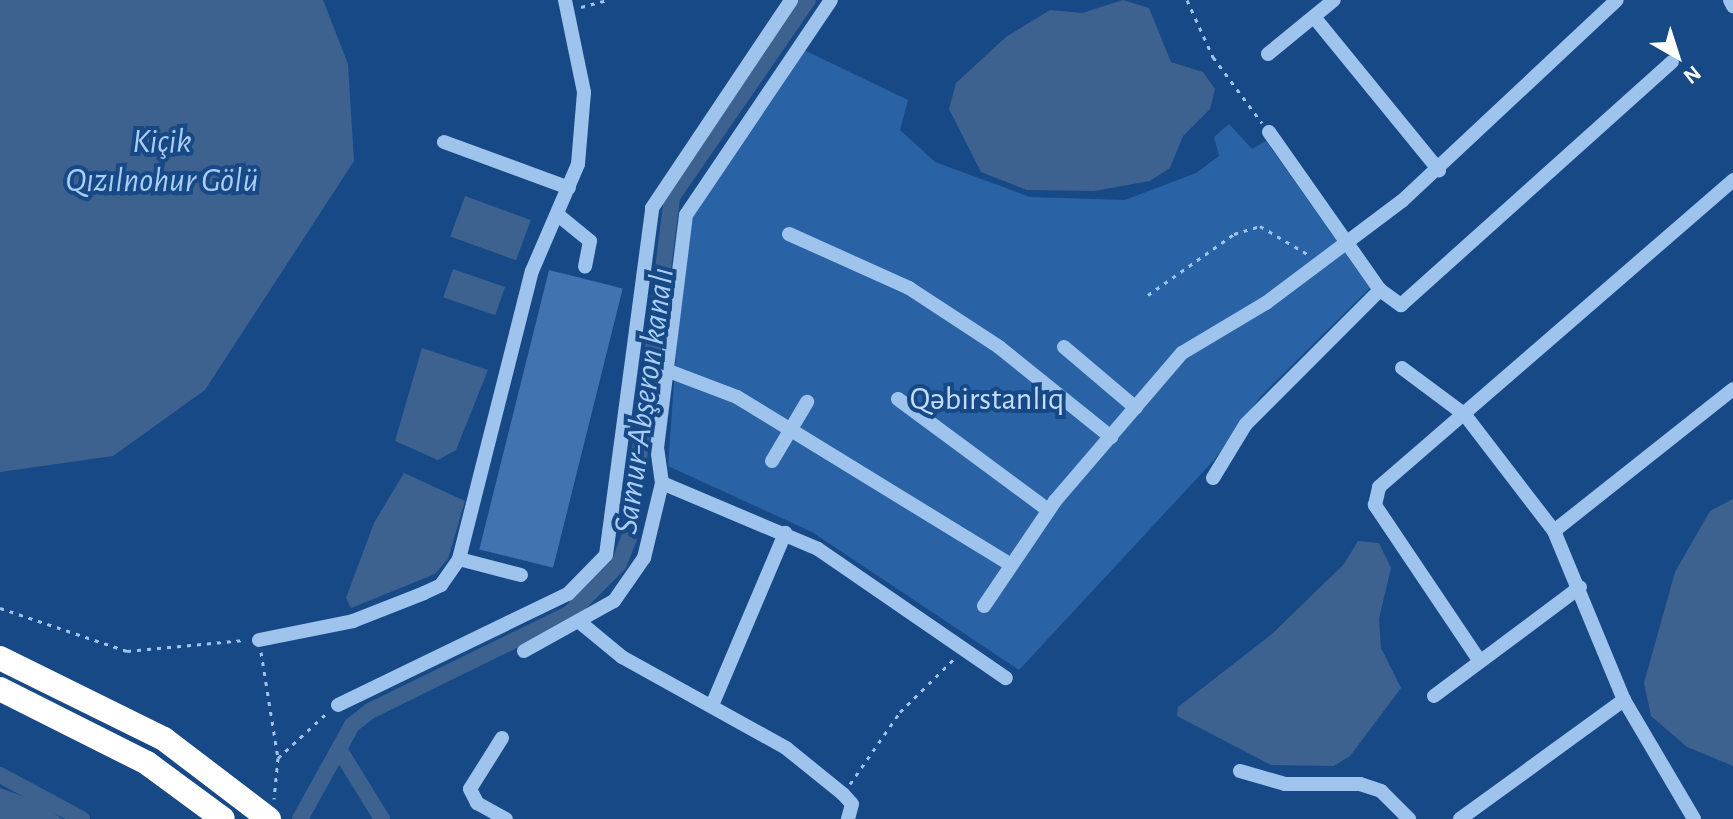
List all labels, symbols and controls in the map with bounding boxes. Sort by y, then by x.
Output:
north arrow [1637,16,1717,96]
text: N [1679,61,1705,88]
water label: Kiçik Qızılnohur Gölü [66,122,258,202]
water label: Samur-Abşeron kanalı [606,265,684,537]
park label: Qəbirstanlıq [910,380,1064,418]

